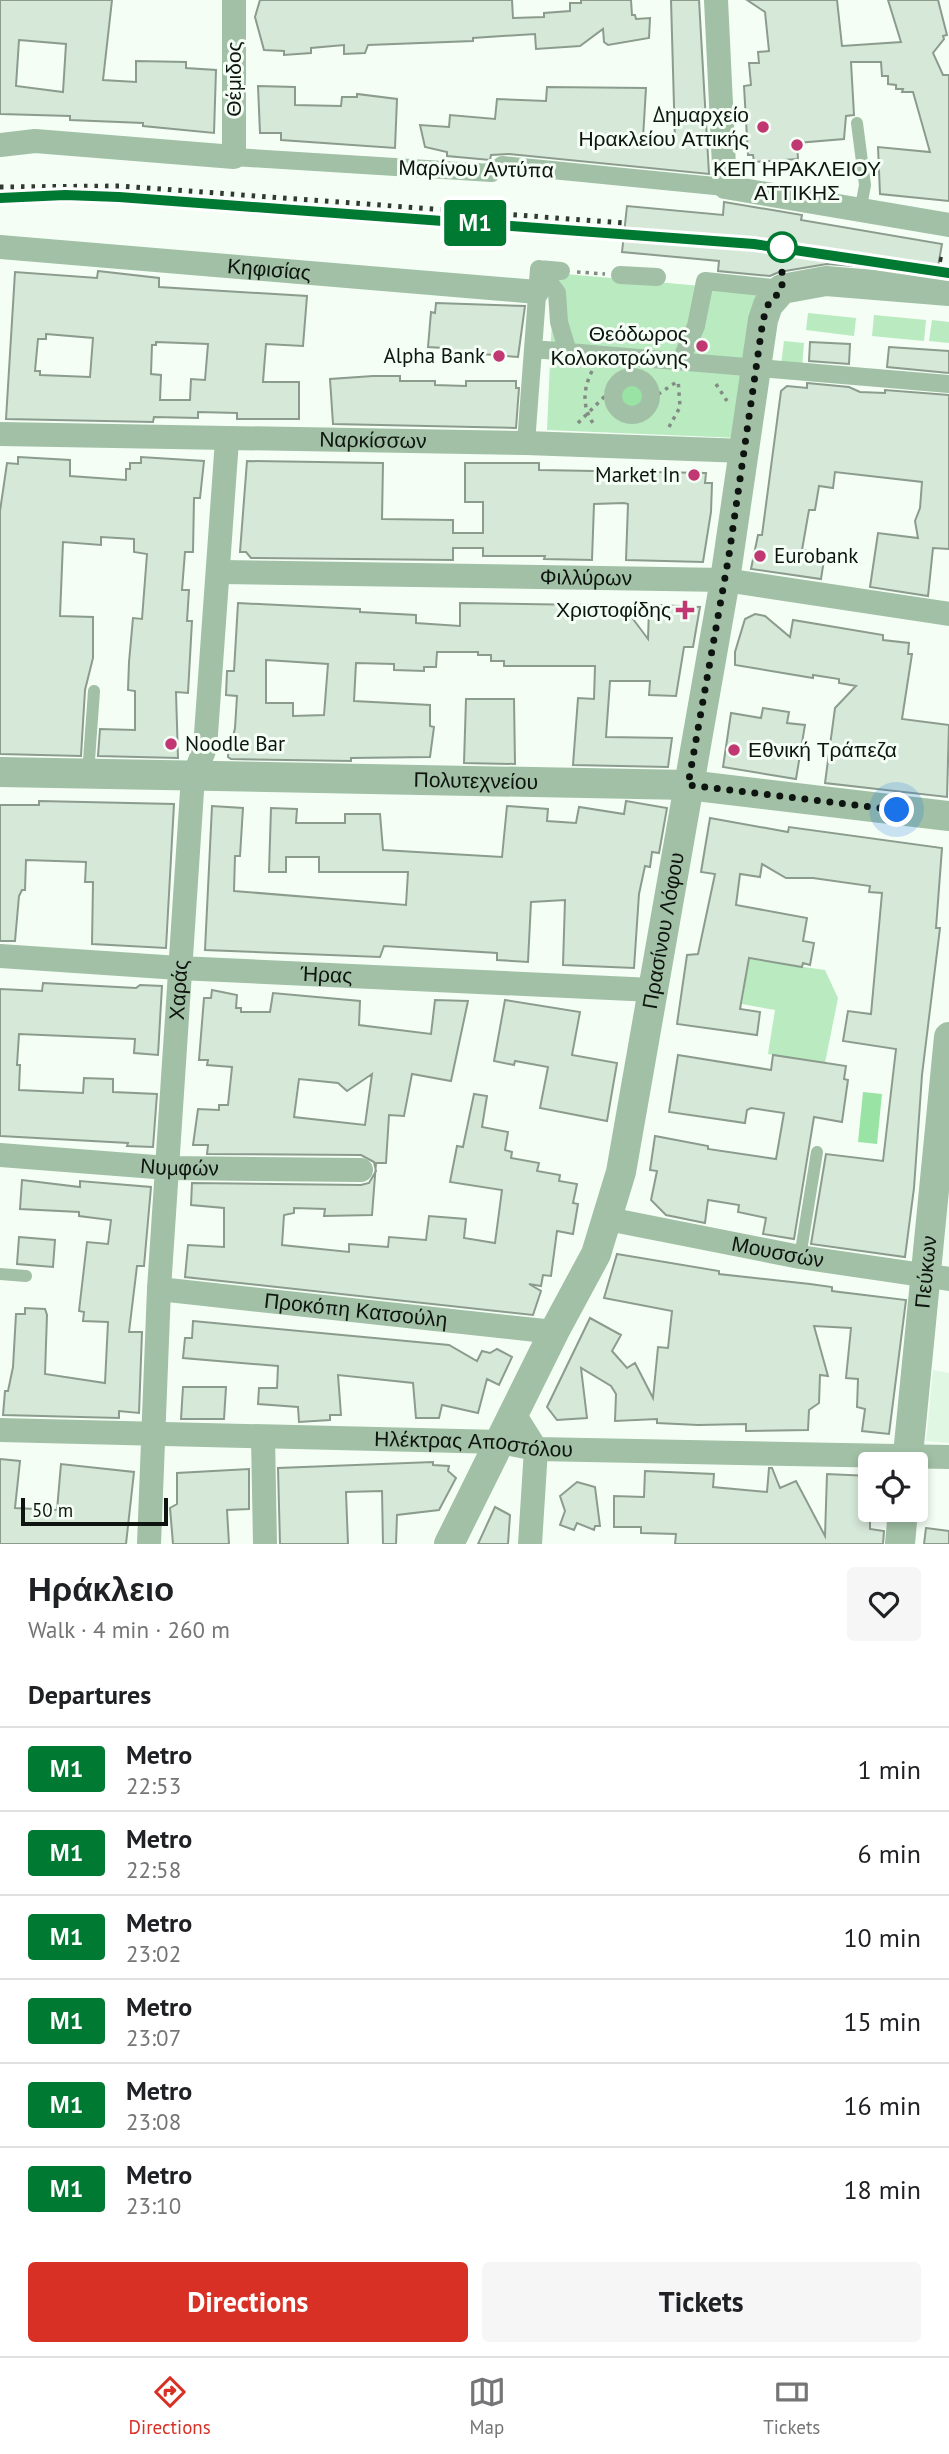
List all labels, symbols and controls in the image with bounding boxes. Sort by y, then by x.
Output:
street label: Θέμιδος [220,41,247,117]
place label: Δημαρχείο Ηρακλείου Αττικής [578,101,749,152]
marker: Δημαρχείο Ηρακλείου Αττικής [755,119,771,135]
marker: ΚΕΠ ΗΡΑΚΛΕΙΟΥ ΑΤΤΙΚΗΣ [789,137,805,153]
street label: Μαρίνου Αντύπα [398,154,554,183]
place label: ΚΕΠ ΗΡΑΚΛΕΙΟΥ ΑΤΤΙΚΗΣ [713,155,881,206]
line badge: Μ1 [444,200,506,246]
text: Μ1 [458,207,492,238]
unlabelled marker [767,232,797,262]
street label: Κηφισίας [226,252,312,286]
place label: Θεόδωρος Κολοκοτρώνης [551,320,688,371]
marker: Θεόδωρος Κολοκοτρώνης [694,338,710,354]
place label: Alpha Bank [383,342,485,369]
marker: Alpha Bank [491,348,507,364]
street label: Ναρκίσσων [319,425,427,454]
place label: Market In [595,461,680,488]
marker: Market In [686,467,702,483]
place label: Eurobank [774,542,858,569]
marker: Eurobank [752,548,768,564]
street label: Φιλλύρων [540,563,632,592]
place label: Χριστοφίδης [556,596,671,623]
marker: Χριστοφίδης [677,602,693,618]
place label: Noodle Bar [185,730,285,757]
marker: Noodle Bar [163,736,179,752]
place label: Εθνική Τράπεζα [748,736,897,763]
marker: Εθνική Τράπεζα [726,742,742,758]
street label: Πολυτεχνείου [414,766,538,795]
your location [879,792,914,827]
street label: Πρασίνου Λόφου [636,850,690,1011]
street label: Χαράς [163,959,194,1021]
street label: Ήρας [299,960,353,989]
street label: Νυμφών [139,1152,219,1182]
street label: Μουσσών [729,1230,826,1273]
street label: Πεύκων [908,1234,942,1310]
street label: Προκόπη Κατσούλη [263,1287,449,1333]
street label: Ηλέκτρας Αποστόλου [374,1425,573,1463]
map controls [858,1452,928,1522]
button: locate [858,1452,928,1522]
scale bar [21,1495,168,1527]
text: 50 m [32,1498,73,1522]
text: Ηράκλειο [28,1567,174,1610]
button: heart [847,1567,921,1641]
text: Walk · 4 min · 260 m [28,1615,230,1644]
text: Departures [28,1678,151,1711]
text: Metro [126,1738,192,1771]
text: Μ1 [50,1753,83,1784]
text: 1 min [858,1753,921,1786]
text: 22:53 [126,1771,181,1800]
text: Metro [126,1822,192,1855]
text: Μ1 [50,1837,83,1868]
text: 6 min [858,1837,921,1870]
text: 22:58 [126,1855,181,1884]
text: Metro [126,1906,192,1939]
text: Μ1 [50,1921,83,1952]
text: 10 min [843,1921,921,1954]
text: 23:02 [126,1939,181,1968]
text: Metro [126,1990,192,2023]
text: Μ1 [50,2005,83,2036]
text: 15 min [843,2005,921,2038]
text: 23:07 [126,2023,181,2052]
text: Metro [126,2074,192,2107]
text: Μ1 [50,2089,83,2120]
text: 16 min [843,2089,921,2122]
text: 23:08 [126,2107,181,2136]
text: Metro [126,2158,192,2191]
text: Μ1 [50,2173,83,2204]
text: 18 min [843,2173,921,2206]
text: 23:10 [126,2191,181,2220]
button: Directions [28,2262,468,2342]
button: Tickets [482,2262,921,2342]
tab: Directions [129,2373,211,2439]
tab: Map [468,2373,506,2439]
tab: Tickets [763,2373,820,2439]

